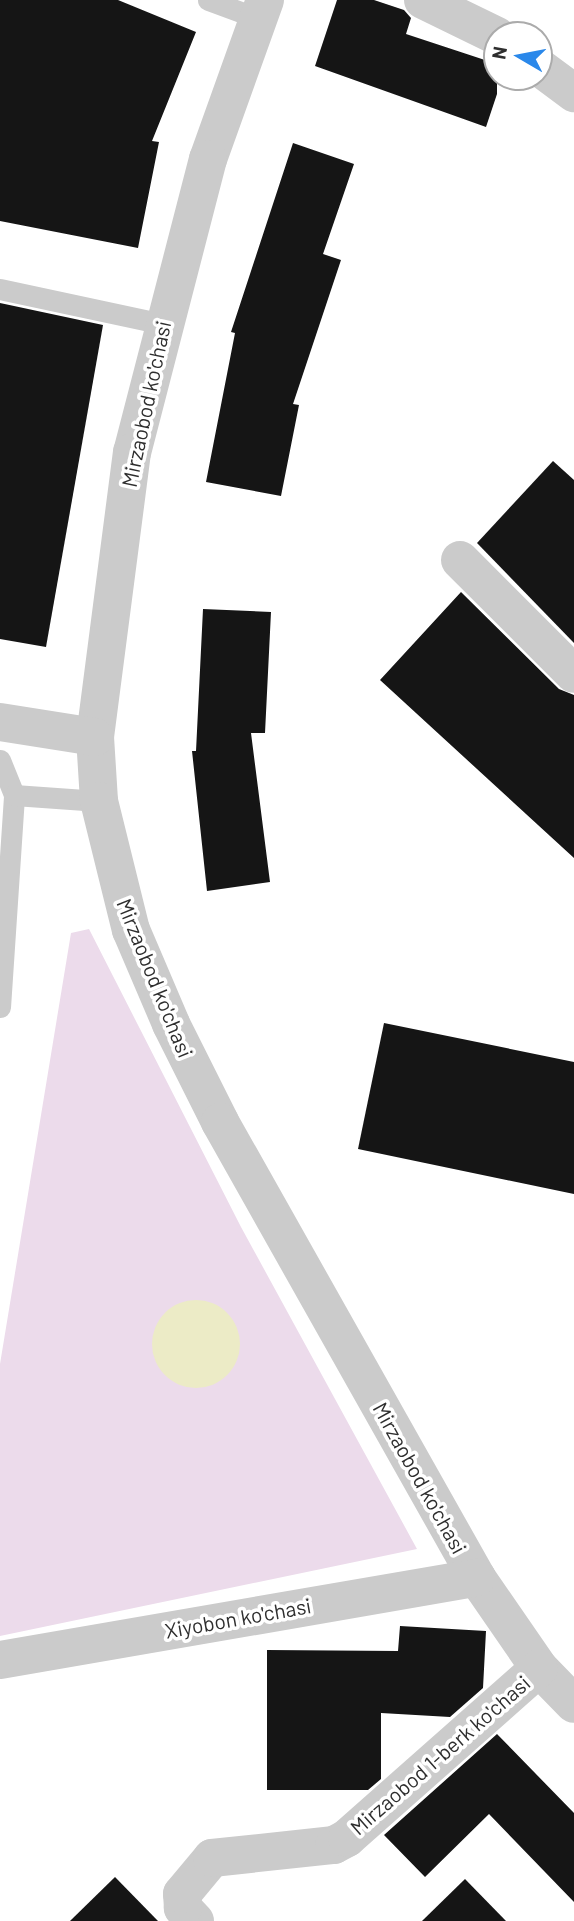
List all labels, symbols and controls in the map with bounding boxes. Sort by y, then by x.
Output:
north arrow [483,21,553,91]
text: N [486,44,511,61]
street label: Mirzaobod ko'chasi [116,318,176,490]
street label: Mirzaobod ko'chasi [112,895,198,1061]
street label: Mirzaobod ko'chasi [368,1398,472,1558]
street label: Xiyobon ko'chasi [163,1593,313,1643]
street label: Mirzaobod 1-berk ko'chasi [345,1670,535,1840]

